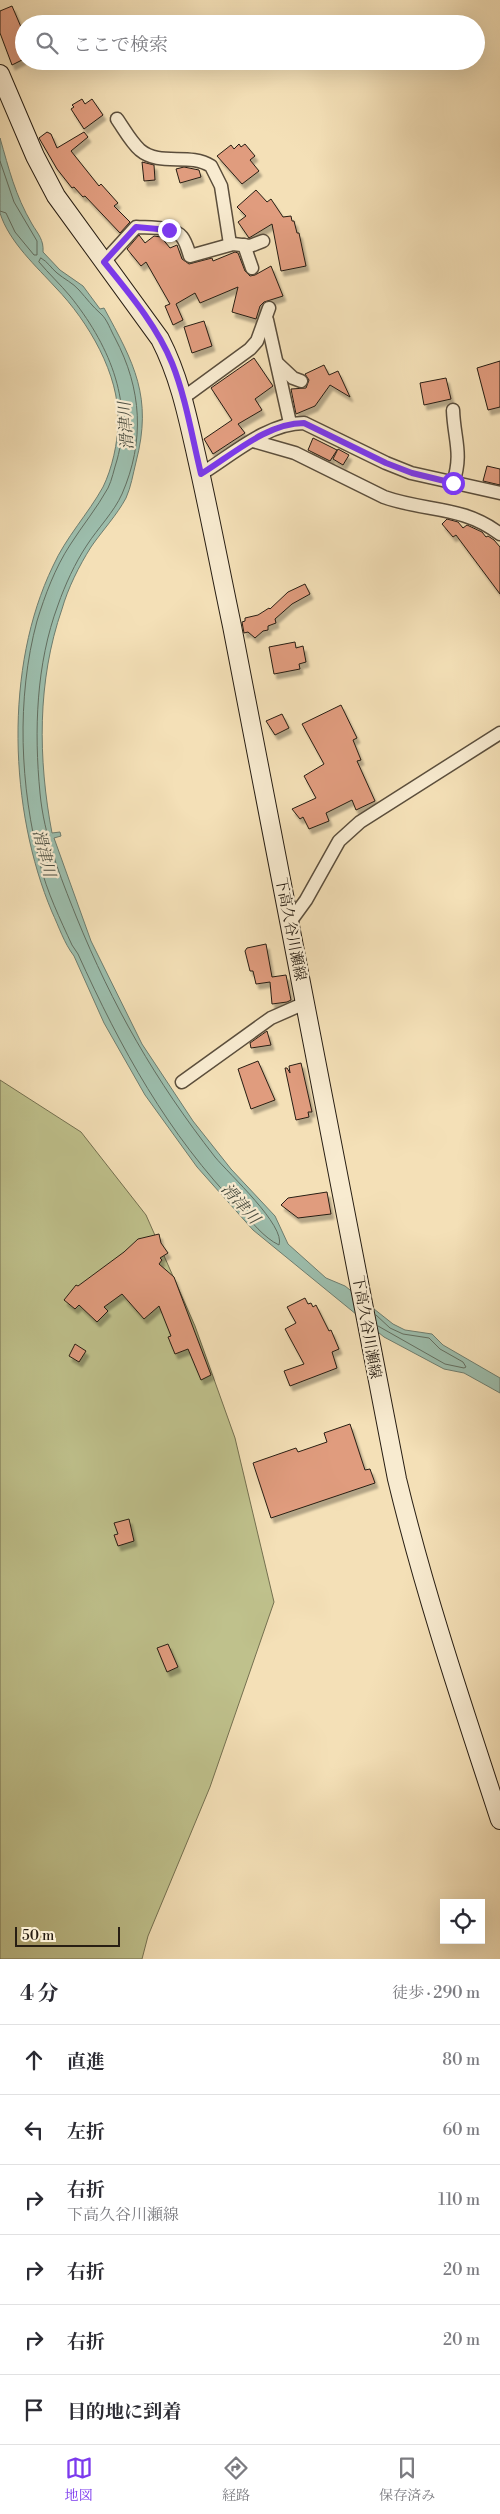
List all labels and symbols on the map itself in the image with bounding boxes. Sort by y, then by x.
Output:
route end [158,219,181,242]
water label: 滑津川 [114,399,138,451]
route start [442,472,465,495]
water label: 滑津川 [29,828,60,881]
street label: 下高久谷川瀬線 [271,876,310,982]
water label: 滑津川 [217,1179,265,1230]
street label: 下高久谷川瀬線 [348,1274,385,1380]
scale bar [15,1924,120,1947]

